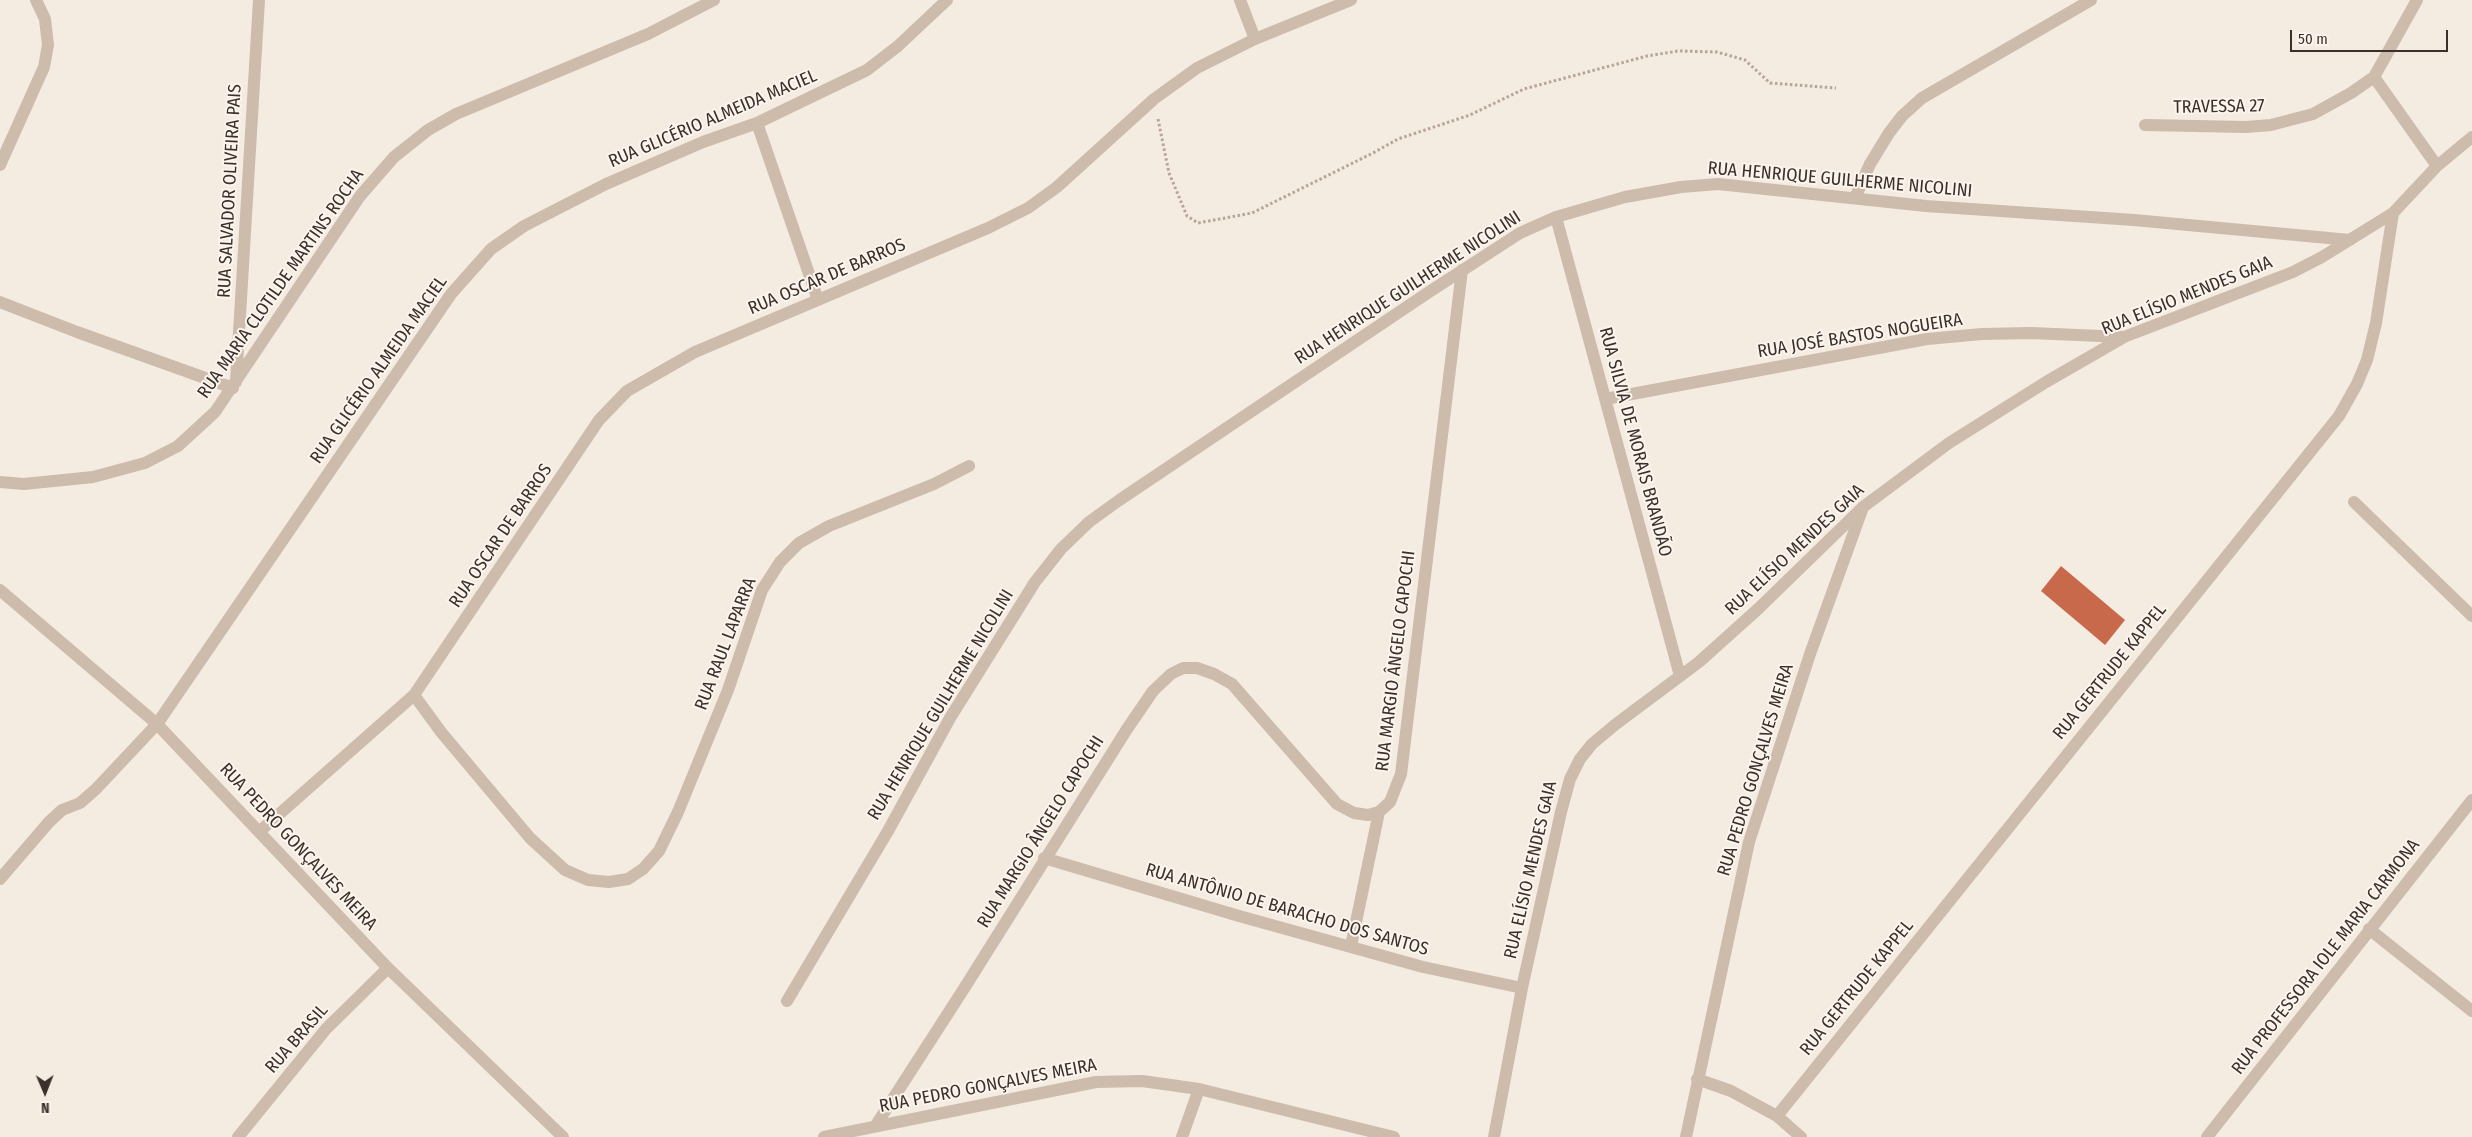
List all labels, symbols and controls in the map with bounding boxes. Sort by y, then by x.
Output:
scale bar [2292,20,2450,52]
text: 50 m [2298,30,2328,48]
street label: RUA GLICÉRIO ALMEIDA MACIEL [606,65,820,173]
street label: RUA SALVADOR OLIVEIRA PAIS [214,83,246,299]
street label: TRAVESSA 27 [2173,95,2265,119]
street label: RUA HENRIQUE GUILHERME NICOLINI [1707,158,1973,202]
street label: RUA MARIA CLOTILDE MARTINS ROCHA [193,165,369,403]
street label: RUA HENRIQUE GUILHERME NICOLINI [1291,207,1525,369]
street label: RUA OSCAR DE BARROS [745,234,909,320]
street label: RUA ELÍSIO MENDES GAIA [2099,252,2275,340]
street label: RUA GLICÉRIO ALMEIDA MACIEL [306,272,452,468]
street label: RUA JOSÉ BASTOS NOGUEIRA [1756,309,1964,363]
street label: RUA SILVIA DE MORAIS BRANDÃO [1594,325,1676,559]
street label: RUA OSCAR DE BARROS [445,460,557,612]
street label: RUA ELÍSIO MENDES GAIA [1721,480,1869,620]
street label: RUA MARGIO ÂNGELO CAPOCHI [1372,549,1420,773]
street label: RUA RAUL LAPARRA [691,575,761,713]
street label: RUA HENRIQUE GUILHERME NICOLINI [863,586,1019,824]
street label: RUA GERTRUDE KAPPEL [2049,600,2171,744]
street label: RUA PEDRO GONÇALVES MEIRA [1713,661,1799,879]
street label: RUA MARGIO ÂNGELO CAPOCHI [973,732,1109,932]
street label: RUA PEDRO GONÇALVES MEIRA [215,759,381,935]
street label: RUA ELÍSIO MENDES GAIA [1500,779,1562,961]
street label: RUA PROFESSORA IOLE MARIA CARMONA [2227,835,2425,1079]
street label: RUA ANTÔNIO DE BARACHO DOS SANTOS [1143,859,1431,961]
street label: RUA GERTRUDE KAPPEL [1796,916,1918,1060]
street label: RUA BRASIL [261,1000,333,1078]
street label: RUA PEDRO GONÇALVES MEIRA [877,1054,1099,1118]
north arrow [20,1067,70,1117]
text: N [41,1099,50,1116]

